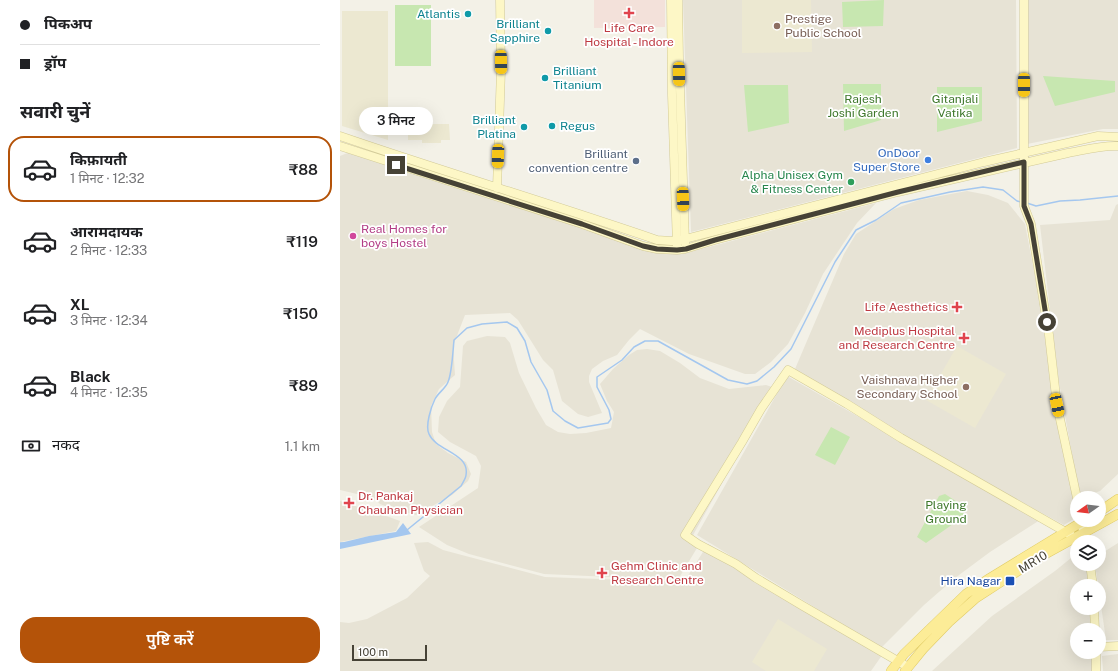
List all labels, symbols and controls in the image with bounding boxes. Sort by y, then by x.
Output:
place label: Atlantis [417,7,460,21]
marker: Life Care Hospital - Indore [623,7,635,19]
marker: Atlantis [463,9,473,19]
place label: Prestige Public School [785,12,862,40]
text: पिकअप [44,15,92,32]
place label: Brilliant Sapphire [490,17,540,45]
place label: Life Care Hospital - Indore [584,21,674,49]
marker: Prestige Public School [772,21,782,31]
marker: Brilliant Sapphire [543,26,553,36]
car [495,50,507,74]
text: ड्रॉप [44,54,66,71]
car [673,62,685,86]
place label: Brilliant Titanium [553,64,602,92]
marker: Brilliant Titanium [540,73,550,83]
car [1018,73,1030,97]
park label: Rajesh Joshi Garden [827,92,899,120]
park label: Gitanjali Vatika [932,92,978,120]
text: सवारी चुनें [20,101,90,122]
callout: 3 मिनट [359,107,433,135]
text: 3 मिनट [377,113,415,128]
place label: Brilliant Platina [472,113,516,141]
place label: Regus [560,119,595,133]
marker: Regus [547,121,557,131]
marker: Brilliant Platina [519,122,529,132]
car [492,144,504,168]
place label: OnDoor Super Store [853,146,920,174]
place label: Brilliant convention centre [528,147,628,175]
icon: car [22,151,58,187]
text: किफ़ायती [70,151,127,168]
marker: OnDoor Super Store [923,155,933,165]
route end [387,156,405,174]
marker: Brilliant convention centre [631,156,641,166]
text: ₹88 [289,161,318,178]
place label: Alpha Unisex Gym & Fitness Center [741,168,843,196]
text: 1 मिनट · 12:32 [70,171,144,186]
marker: Alpha Unisex Gym & Fitness Center [846,177,856,187]
car [677,187,689,211]
place label: Real Homes for boys Hostel [361,222,447,250]
icon: car [22,223,58,259]
text: आरामदायक [70,223,143,240]
marker: Real Homes for boys Hostel [348,231,358,241]
text: ₹119 [287,233,318,250]
text: 2 मिनट · 12:33 [70,243,147,258]
icon: car [22,295,58,331]
text: XL [70,296,89,313]
place label: Life Aesthetics [864,300,948,314]
marker: Life Aesthetics [951,301,963,313]
text: ₹150 [283,305,318,322]
text: 3 मिनट · 12:34 [70,313,148,328]
route start [1038,313,1056,331]
place label: Mediplus Hospital and Research Centre [839,324,955,352]
marker: Mediplus Hospital and Research Centre [958,332,970,344]
icon: car [22,367,58,403]
text: Black [70,368,110,385]
place label: Vaishnava Higher Secondary School [856,373,958,401]
text: ₹89 [289,377,318,394]
marker: Vaishnava Higher Secondary School [961,382,971,392]
text: 4 मिनट · 12:35 [70,385,148,400]
car [1049,392,1065,418]
icon: cash [20,435,42,457]
text: नकद [52,436,80,453]
text: 1.1 km [285,439,320,454]
place label: Dr. Pankaj Chauhan Physician [358,489,463,517]
north arrow [1070,491,1106,527]
map controls [1070,491,1106,659]
marker: Dr. Pankaj Chauhan Physician [343,497,355,509]
park label: Playing Ground [925,498,967,526]
button: layers [1070,535,1106,571]
street label: MR10 [1016,548,1050,576]
place label: Gehm Clinic and Research Centre [611,559,704,587]
marker: Gehm Clinic and Research Centre [596,567,608,579]
place label: Hira Nagar [940,574,1001,588]
marker: Hira Nagar [1004,575,1016,587]
button: + [1070,579,1106,615]
button: पुष्टि करें [20,617,320,663]
button: − [1070,623,1106,659]
scale bar [352,643,427,662]
text: 100 m [358,646,388,658]

